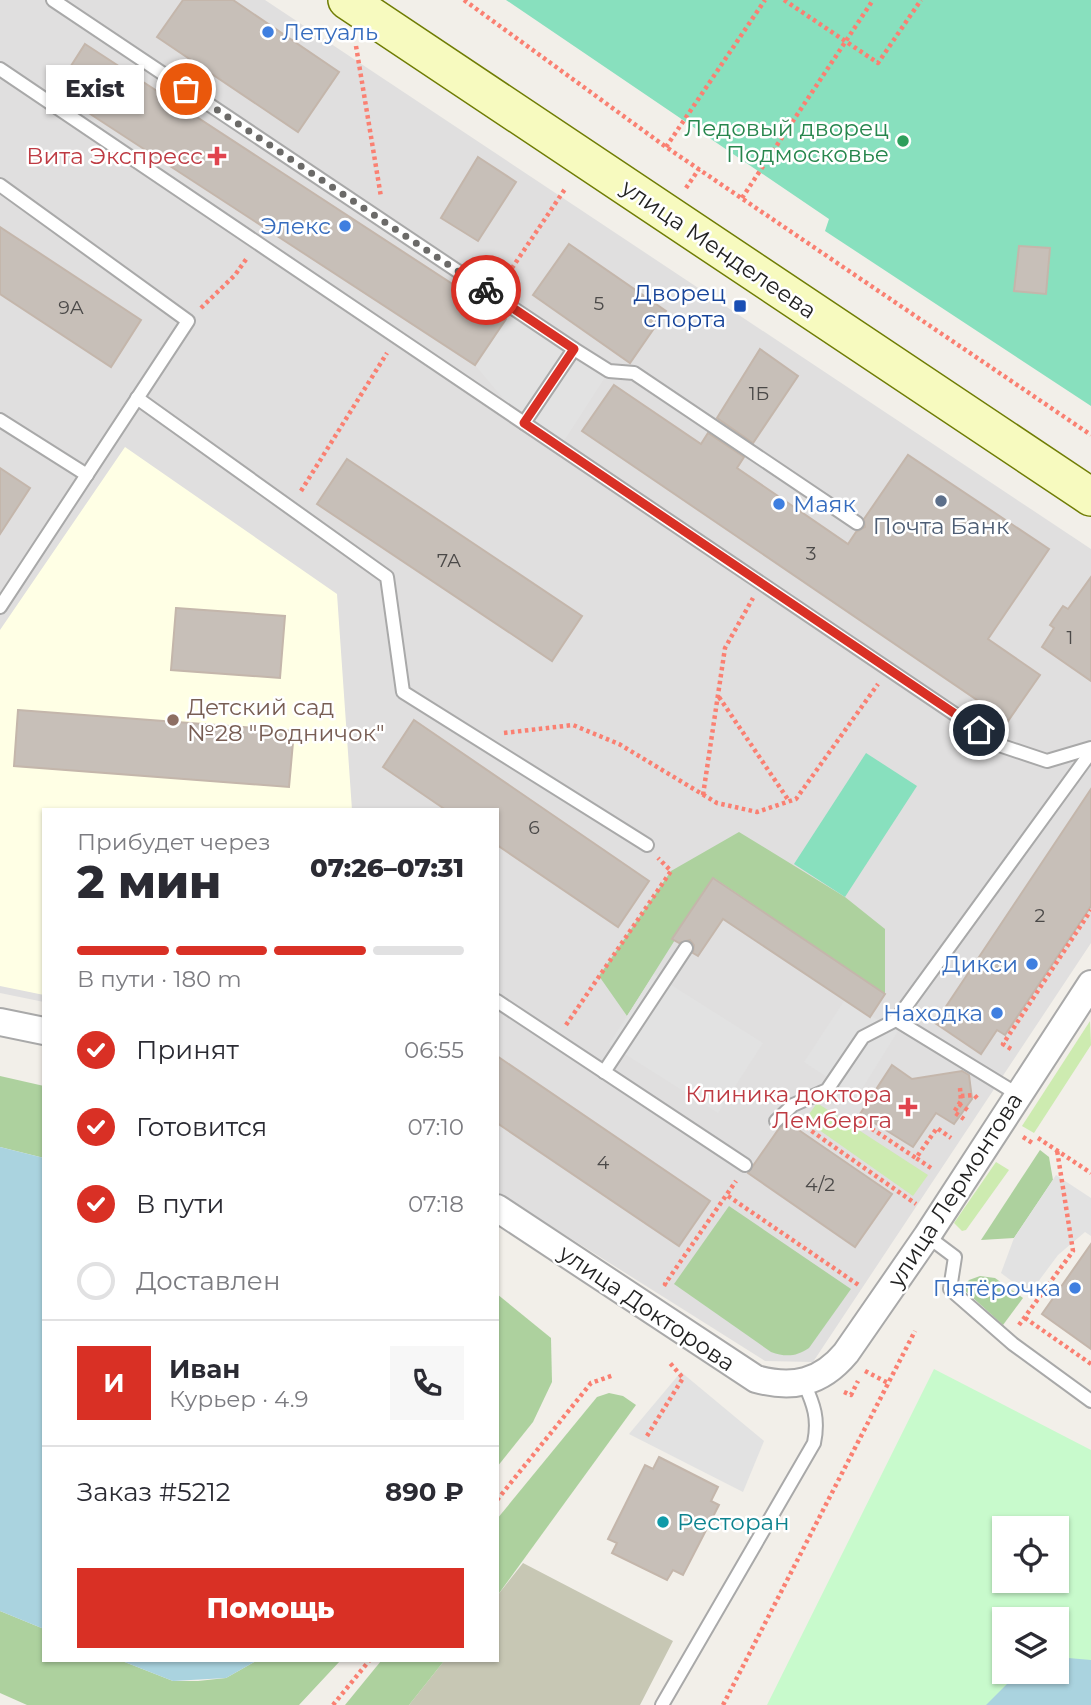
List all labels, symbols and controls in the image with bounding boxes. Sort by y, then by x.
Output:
place label: Летуаль [282,18,378,46]
marker: Летуаль [260,24,276,40]
pin [156,59,216,119]
callout: Exist [46,64,144,114]
icon: bag [167,70,205,108]
text: Exist [65,75,125,103]
place label: Ледовый дворец Подмосковье [684,114,889,168]
marker: Ледовый дворец Подмосковье [895,133,911,149]
place label: Вита Экспресс [26,142,203,170]
marker: Вита Экспресс [209,148,225,164]
street label: улица Менделеева [615,173,822,325]
place label: Элекс [260,212,331,240]
marker: Элекс [337,218,353,234]
courier [451,255,521,325]
icon: bike [467,271,505,309]
place label: Дворец спорта [633,279,726,333]
house number: 5 [594,292,605,315]
house number: 9А [58,296,84,319]
marker: Дворец спорта [732,298,748,314]
house number: 1Б [749,382,769,405]
place label: Маяк [793,490,856,518]
marker: Почта Банк [933,493,949,509]
marker: Маяк [771,496,787,512]
place label: Почта Банк [873,512,1010,540]
house number: 3 [806,542,816,565]
house number: 7А [437,549,461,572]
house number: 1 [1067,626,1073,649]
place label: Детский сад №28 "Родничок" [187,693,385,747]
pin [949,700,1009,760]
icon: home [960,711,998,749]
marker: Детский сад №28 "Родничок" [165,712,181,728]
house number: 6 [528,816,540,839]
text: Прибудет через [77,828,271,856]
text: 07:26–07:31 [310,852,464,884]
text: 2 мин [77,853,221,910]
house number: 2 [1035,904,1046,927]
place label: Дикси [942,950,1018,978]
marker: Дикси [1024,956,1040,972]
text: В пути · 180 m [77,965,242,993]
place label: Находка [883,999,983,1027]
marker: Находка [989,1005,1005,1021]
icon: check [77,1031,115,1069]
text: Принят [136,1034,239,1066]
text: 06:55 [404,1036,464,1064]
place label: Клиника доктора Лемберга [685,1080,892,1134]
street label: улица Лермонтова [881,1087,1028,1293]
marker: Клиника доктора Лемберга [898,1097,918,1117]
icon: check [77,1108,115,1146]
text: Готовится [136,1111,267,1143]
text: 07:10 [407,1113,464,1141]
house number: 4 [597,1151,610,1174]
house number: 4/2 [805,1173,835,1196]
icon: check [77,1185,115,1223]
text: В пути [136,1188,225,1220]
text: 07:18 [408,1190,464,1218]
street label: улица Докторова [553,1238,740,1377]
text: Доставлен [136,1265,281,1297]
place label: Пятёрочка [933,1274,1061,1302]
marker: Пятёрочка [1067,1280,1083,1296]
button: phone [390,1346,464,1420]
text: Иван [169,1353,240,1385]
text: И [103,1367,125,1399]
text: Курьер · 4.9 [169,1385,309,1413]
text: Заказ #5212 [77,1476,231,1508]
text: 890 ₽ [385,1476,464,1508]
place label: Ресторан [677,1508,790,1536]
marker: Ресторан [655,1514,671,1530]
map controls [992,1516,1069,1684]
button: locate [992,1516,1069,1593]
button: Помощь [77,1568,464,1648]
button: layers [992,1607,1069,1684]

